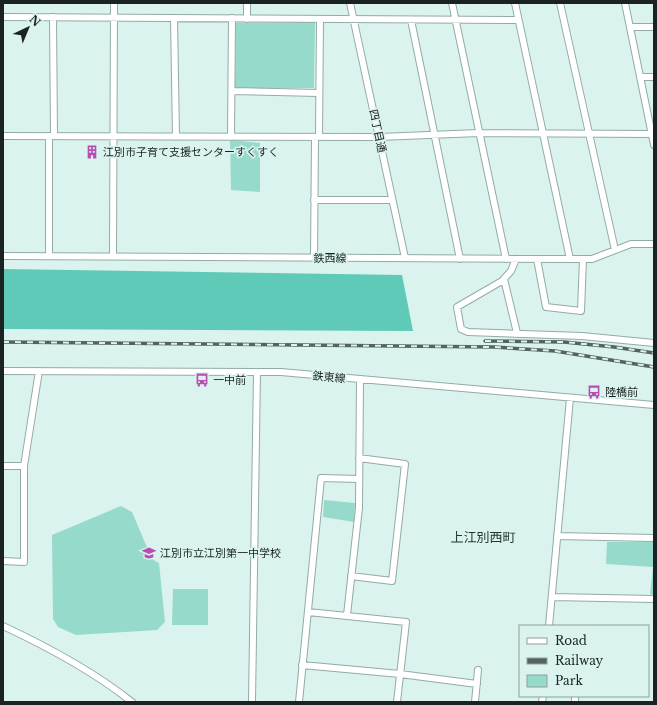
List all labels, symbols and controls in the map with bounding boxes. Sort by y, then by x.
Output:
north arrow [8,8,48,48]
text: N [26,12,44,30]
street label: 四丁目通 [367,108,389,154]
building icon: 江別市子育て支援センターすくすく [84,144,100,160]
place label: 江別市子育て支援センターすくすく [103,145,279,159]
street label: 鉄西線 [314,251,347,265]
street label: 鉄東線 [312,369,346,385]
bus stop icon: 一中前 [194,372,210,388]
place label: 一中前 [213,373,246,387]
bus stop icon: 陸橋前 [586,384,602,400]
place label: 陸橋前 [605,385,638,399]
district label: 上江別西町 [450,529,516,546]
school or university icon: 江別市立江別第一中学校 [141,545,157,561]
place label: 江別市立江別第一中学校 [160,546,281,560]
legend [519,625,649,697]
text: Road [555,633,587,648]
text: Railway [555,653,604,668]
text: Park [555,673,583,688]

